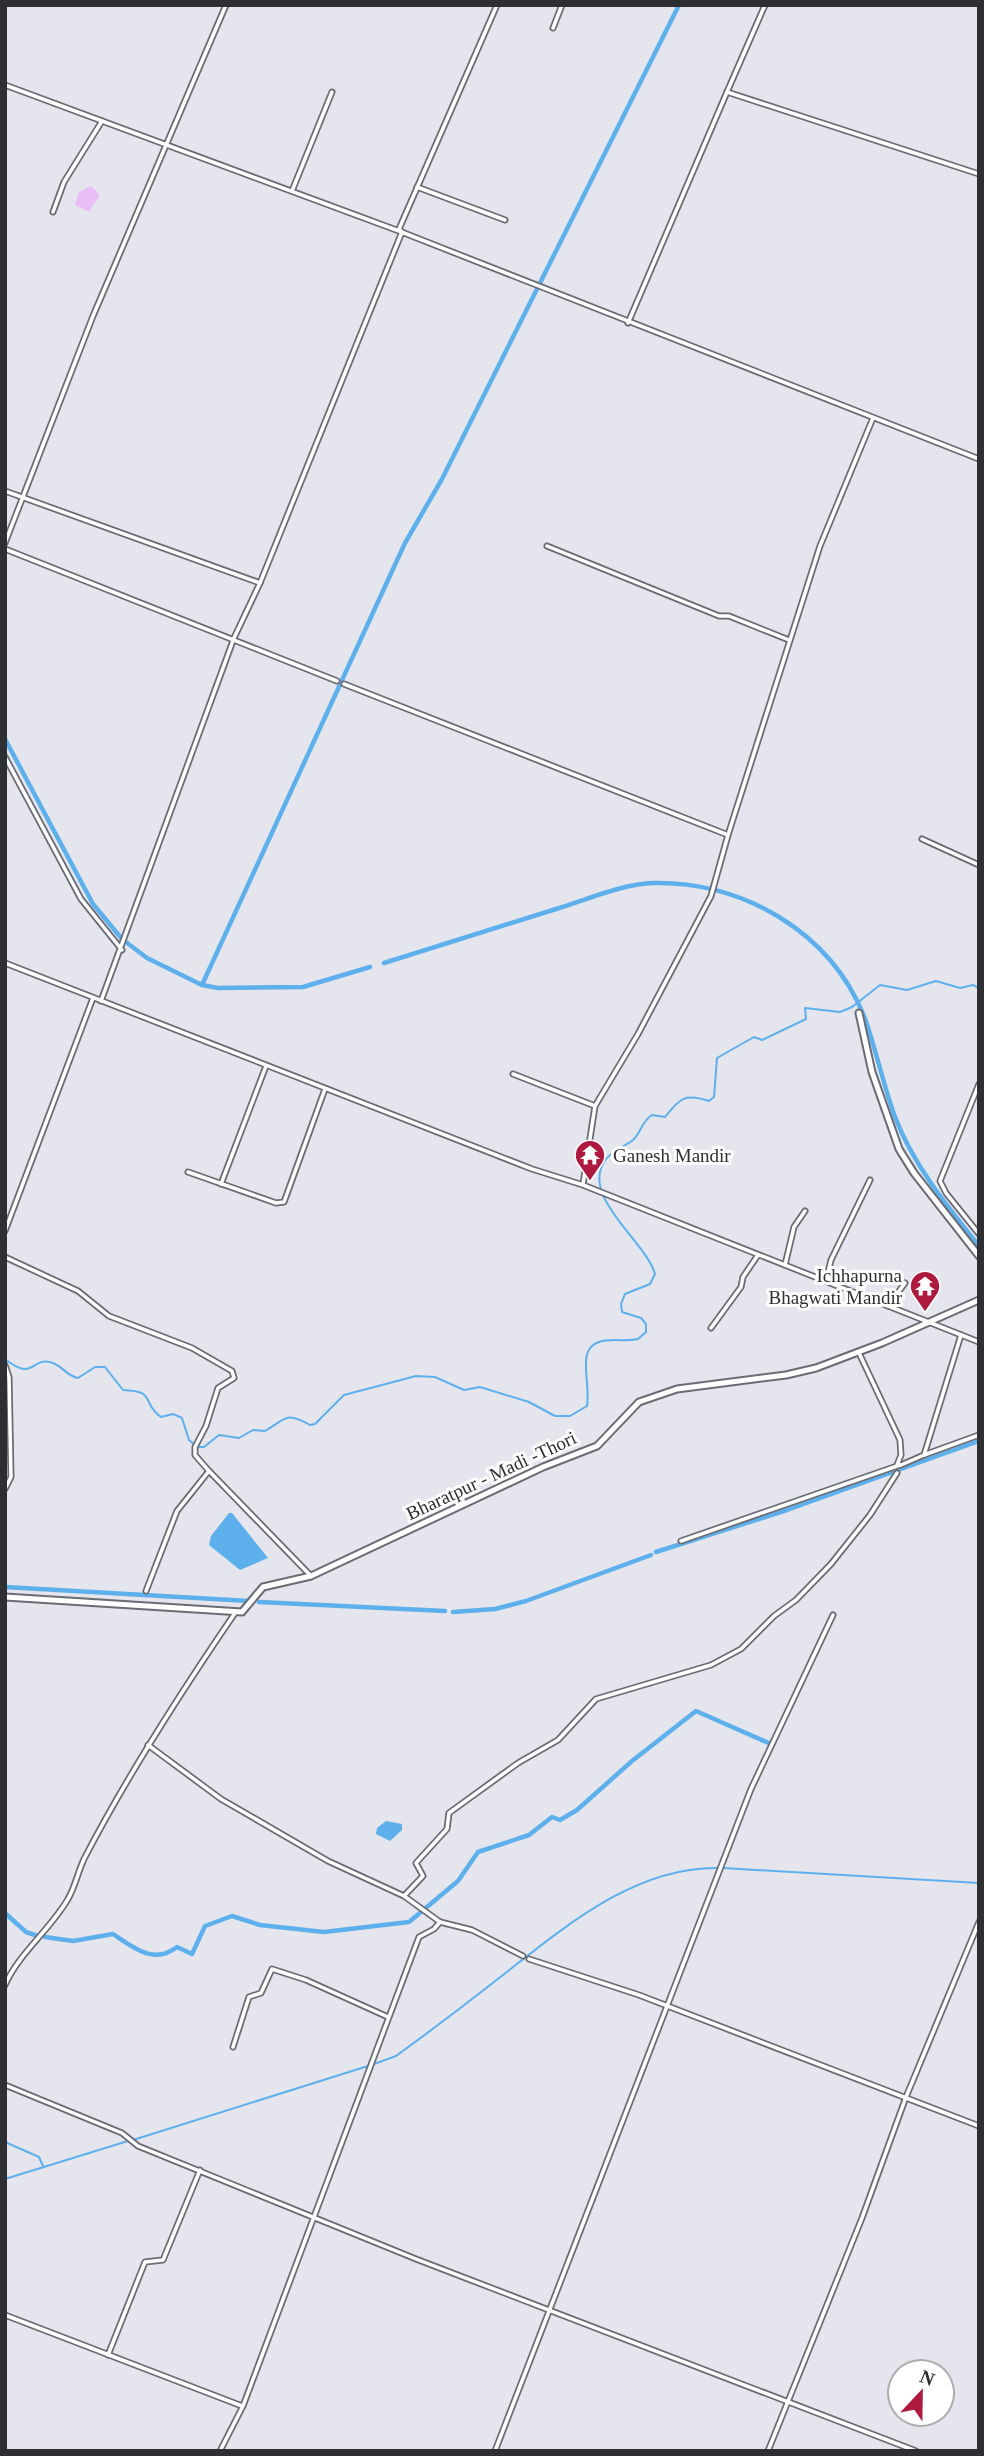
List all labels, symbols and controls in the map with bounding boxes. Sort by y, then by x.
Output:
temple icon: Ganesh Mandir [573,1138,607,1182]
place label: Ganesh Mandir [613,1145,731,1166]
place label: Ichhapurna Bhagwati Mandir [768,1265,903,1308]
temple icon: Ichhapurna Bhagwati Mandir [908,1269,942,1313]
street label: Bharatpur - Madi -Thori [403,1427,580,1524]
north arrow [886,2358,956,2428]
text: N [917,2365,938,2390]

